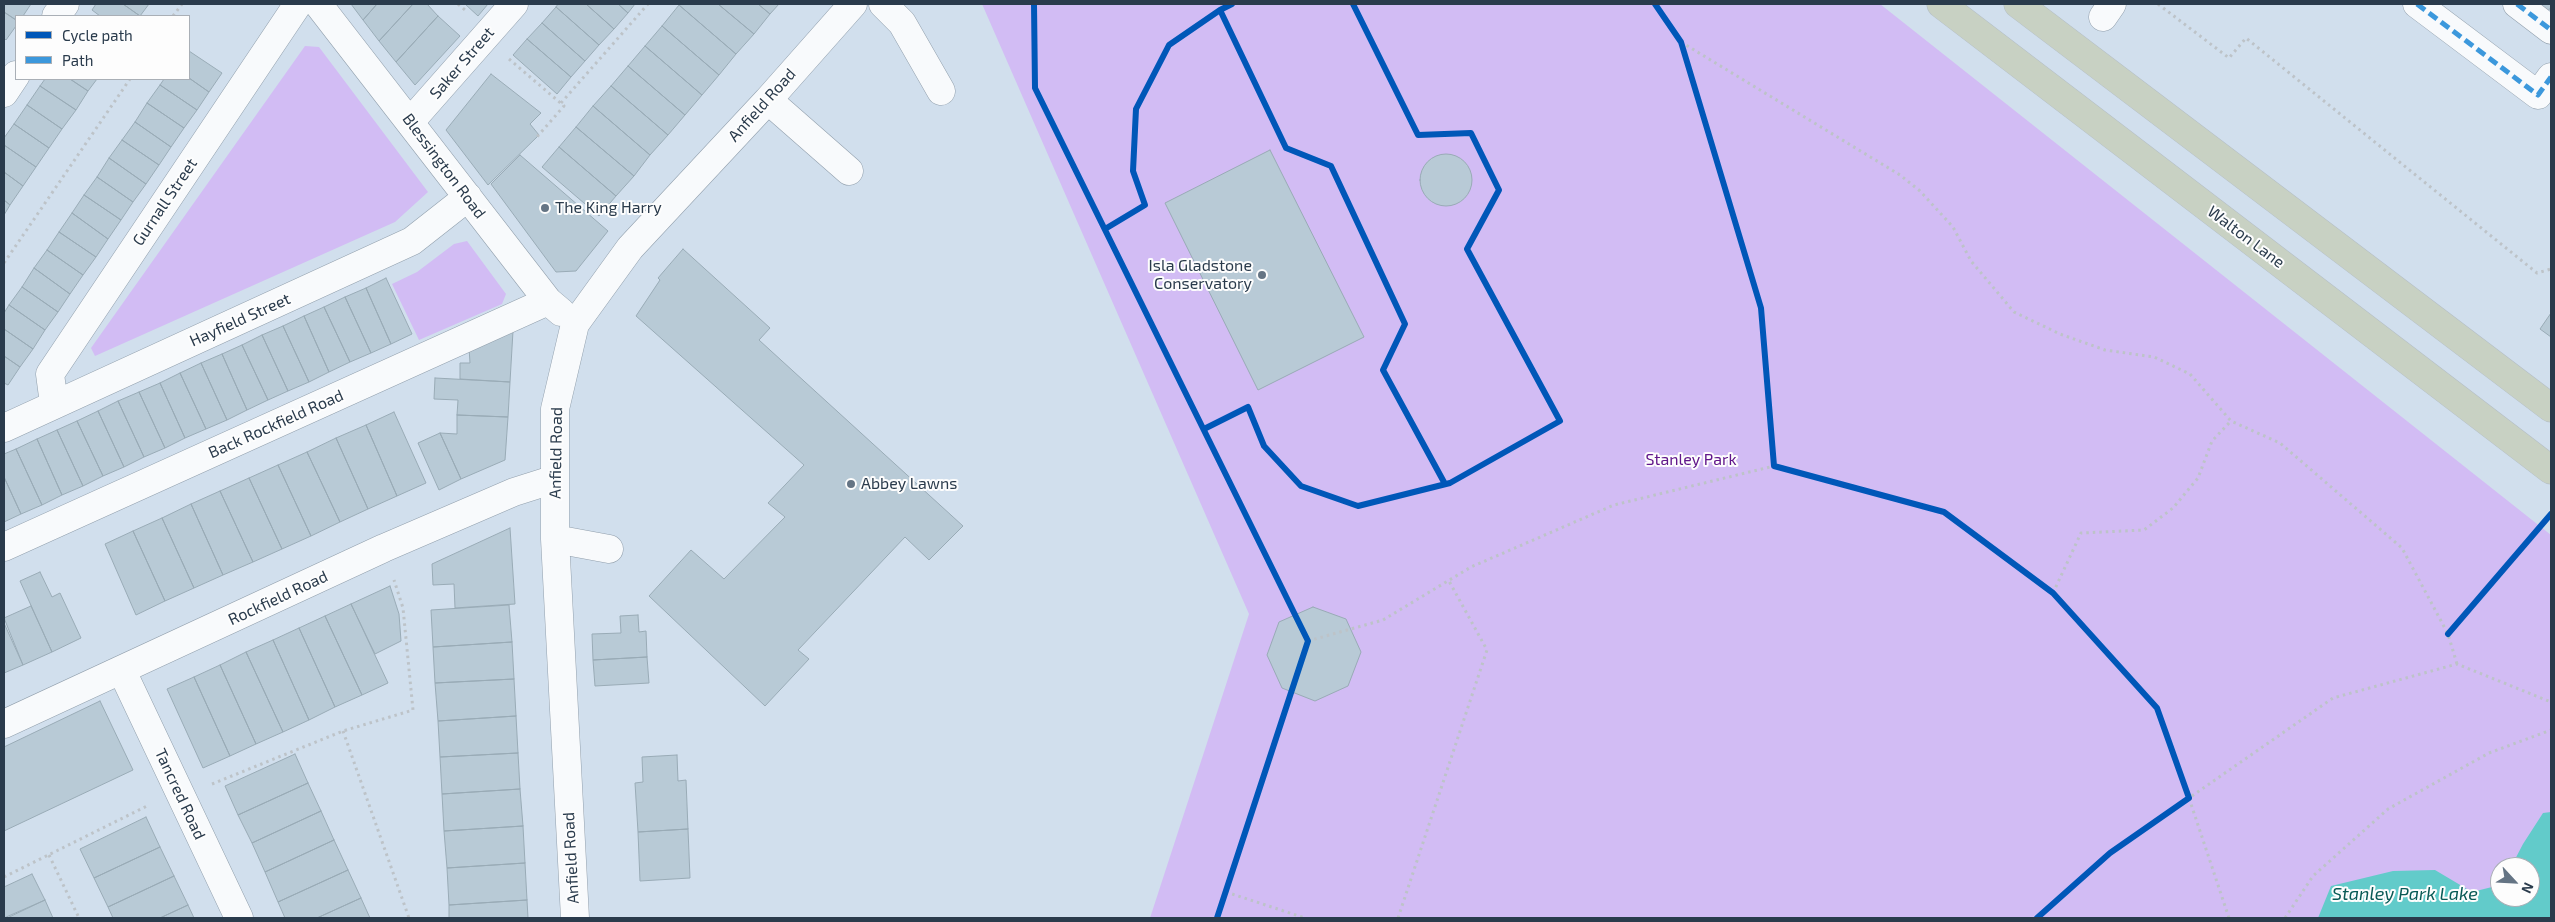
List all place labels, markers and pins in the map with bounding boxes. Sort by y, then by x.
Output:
place label: The King Harry [555,198,662,218]
marker: The King Harry [539,202,551,214]
place label: Isla Gladstone Conservatory [1149,256,1252,294]
marker: Isla Gladstone Conservatory [1256,269,1268,281]
place label: Abbey Lawns [861,474,957,494]
marker: Abbey Lawns [845,478,857,490]

